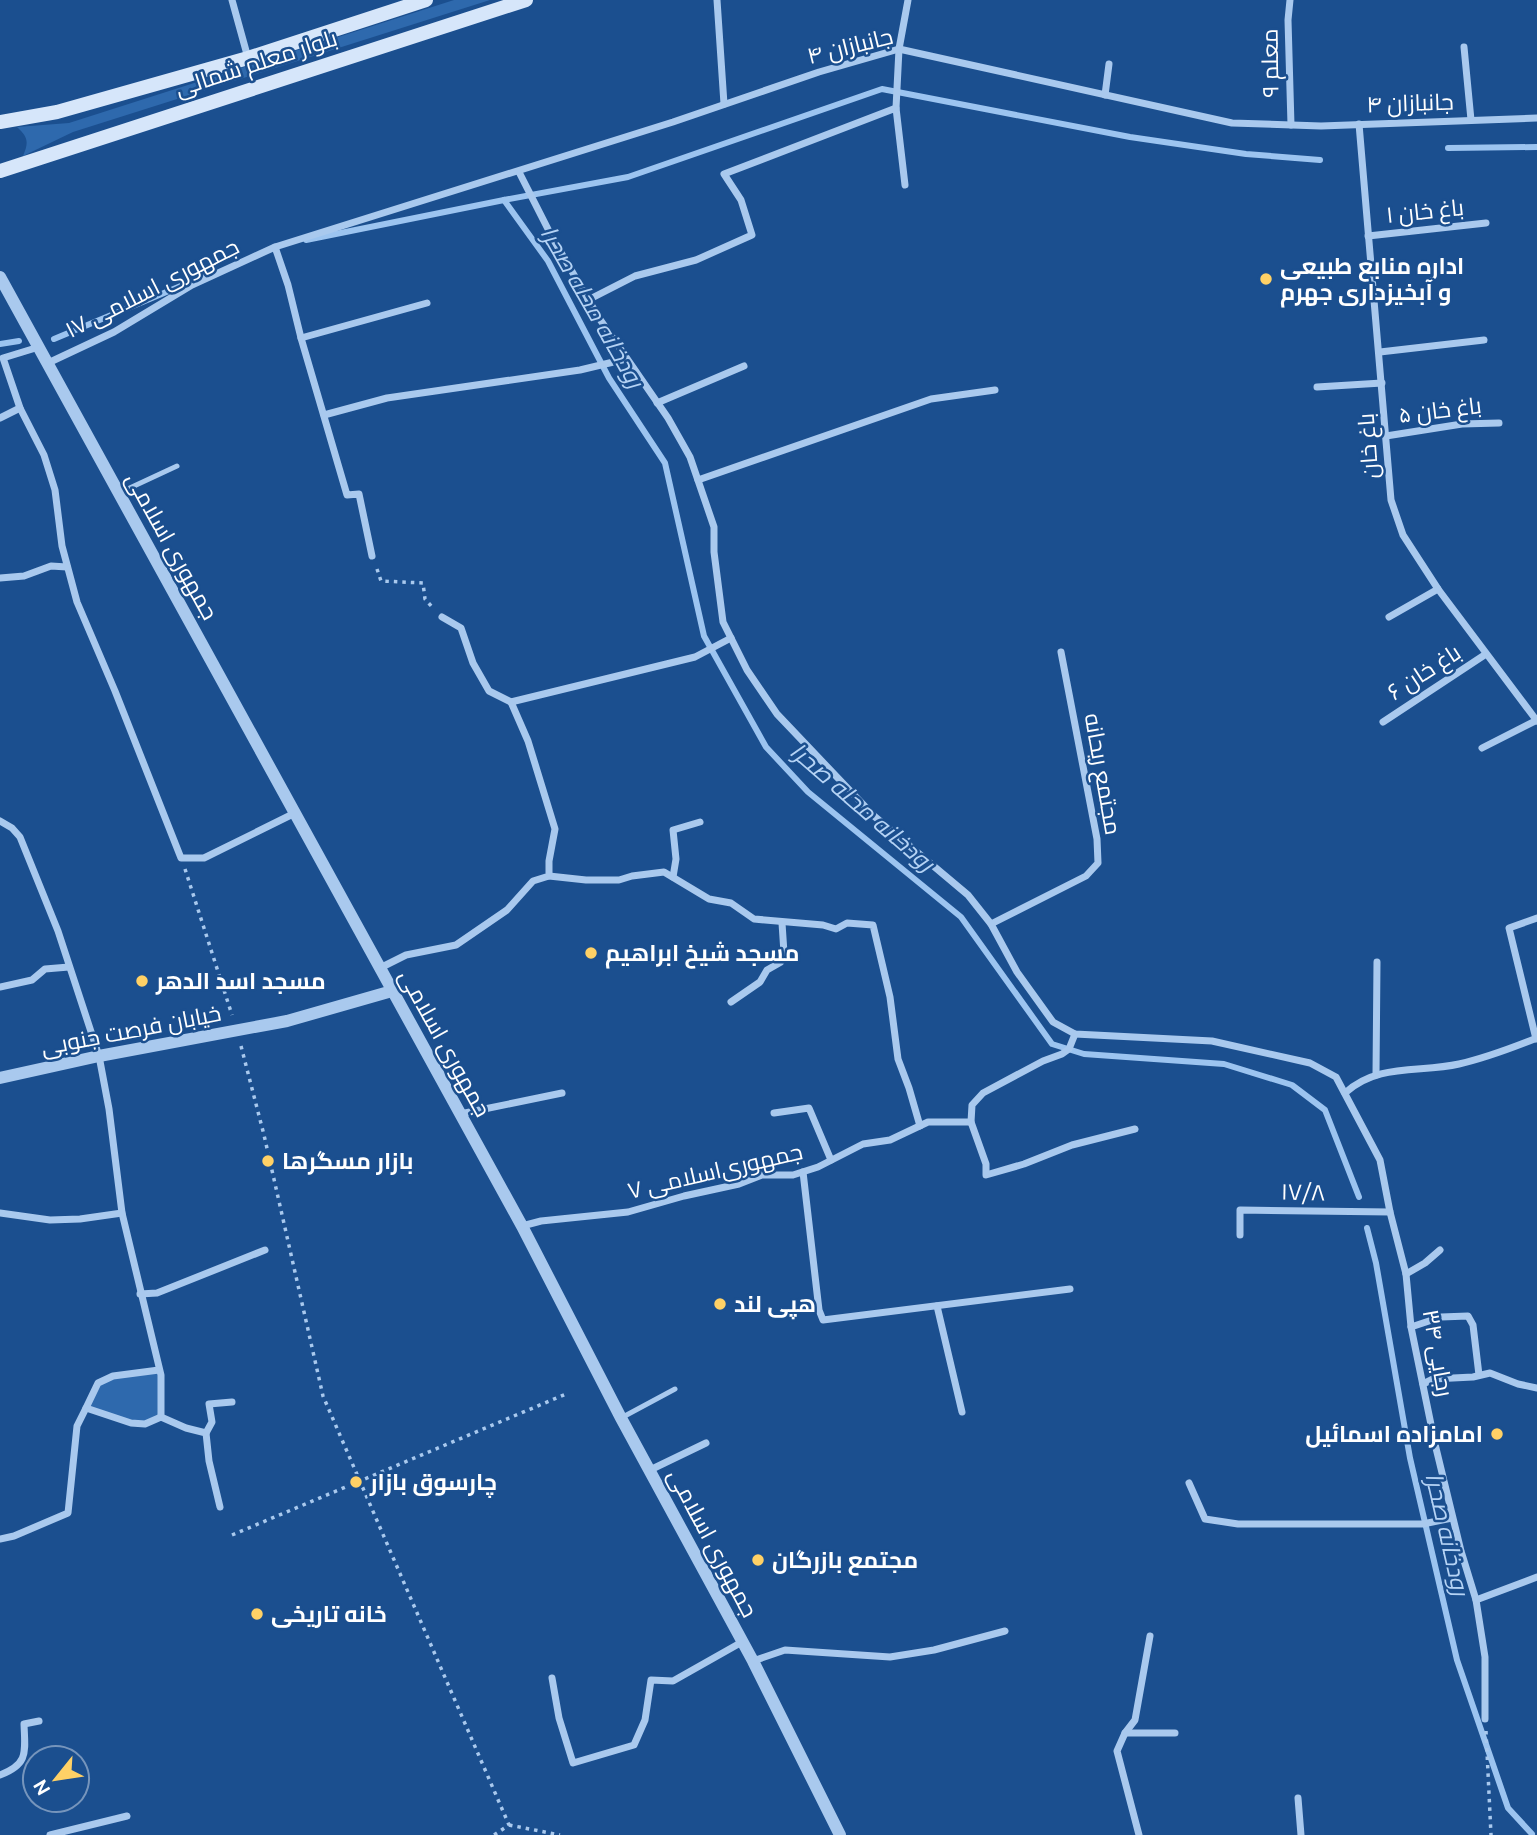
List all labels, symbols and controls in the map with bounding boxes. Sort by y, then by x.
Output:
street label: جانبازان ۴ [804,23,896,70]
street label: بلوار معلم شمالی [172,25,341,104]
street label: معلم ۹ [1256,28,1287,98]
street label: جانبازان ۴ [1366,88,1454,119]
street label: باغ خان ۱ [1385,194,1466,231]
water label: رودخانه محله صحرا [534,221,650,394]
street label: جمهوری اسلامی ۱۷ [61,233,244,344]
place label: اداره منابع طبیعی و آبخیزداری جهرم [1280,253,1464,308]
marker: اداره منابع طبیعی و آبخیزداری جهرم [1258,271,1274,287]
street label: باغ خان ۵ [1397,392,1483,431]
street label: باغ خان [1353,412,1386,480]
street label: جمهوری اسلامی [120,468,223,625]
street label: باغ خان ۶ [1383,639,1467,708]
street label: مجتمع ریحانه [1077,711,1126,837]
water label: رودخانه محله صحرا [784,737,941,878]
place label: مسجد شیخ ابراهیم [605,940,800,969]
marker: مسجد شیخ ابراهیم [583,945,599,961]
street label: جمهوری اسلامی [393,965,496,1122]
place label: مسجد اسد الدهر [155,968,326,995]
marker: مسجد اسد الدهر [134,973,150,989]
street label: خیابان فرصت جنوبی [39,1000,223,1061]
street label: جمهوری‌اسلامی ۷ [625,1138,805,1205]
place label: بازار مسگرها [282,1148,413,1175]
marker: بازار مسگرها [260,1153,276,1169]
street label: ۱۷/۸ [1281,1179,1325,1204]
place label: هپی لند [734,1291,816,1320]
marker: هپی لند [712,1296,728,1312]
street label: رجایی ۳۴ [1417,1307,1458,1399]
place label: امامزاده اسمائیل [1305,1421,1483,1448]
marker: امامزاده اسمائیل [1489,1426,1505,1442]
street label: جمهوری اسلامی [662,1464,763,1622]
place label: چارسوق بازار [369,1469,497,1498]
water label: رودخانه صحرا [1419,1470,1475,1600]
marker: چارسوق بازار [348,1474,364,1490]
place label: مجتمع بازرگان [772,1547,918,1576]
marker: مجتمع بازرگان [750,1552,766,1568]
place label: خانه تاریخی [271,1601,387,1628]
marker: خانه تاریخی [249,1606,265,1622]
north arrow [21,1744,91,1814]
text: N [28,1776,54,1799]

